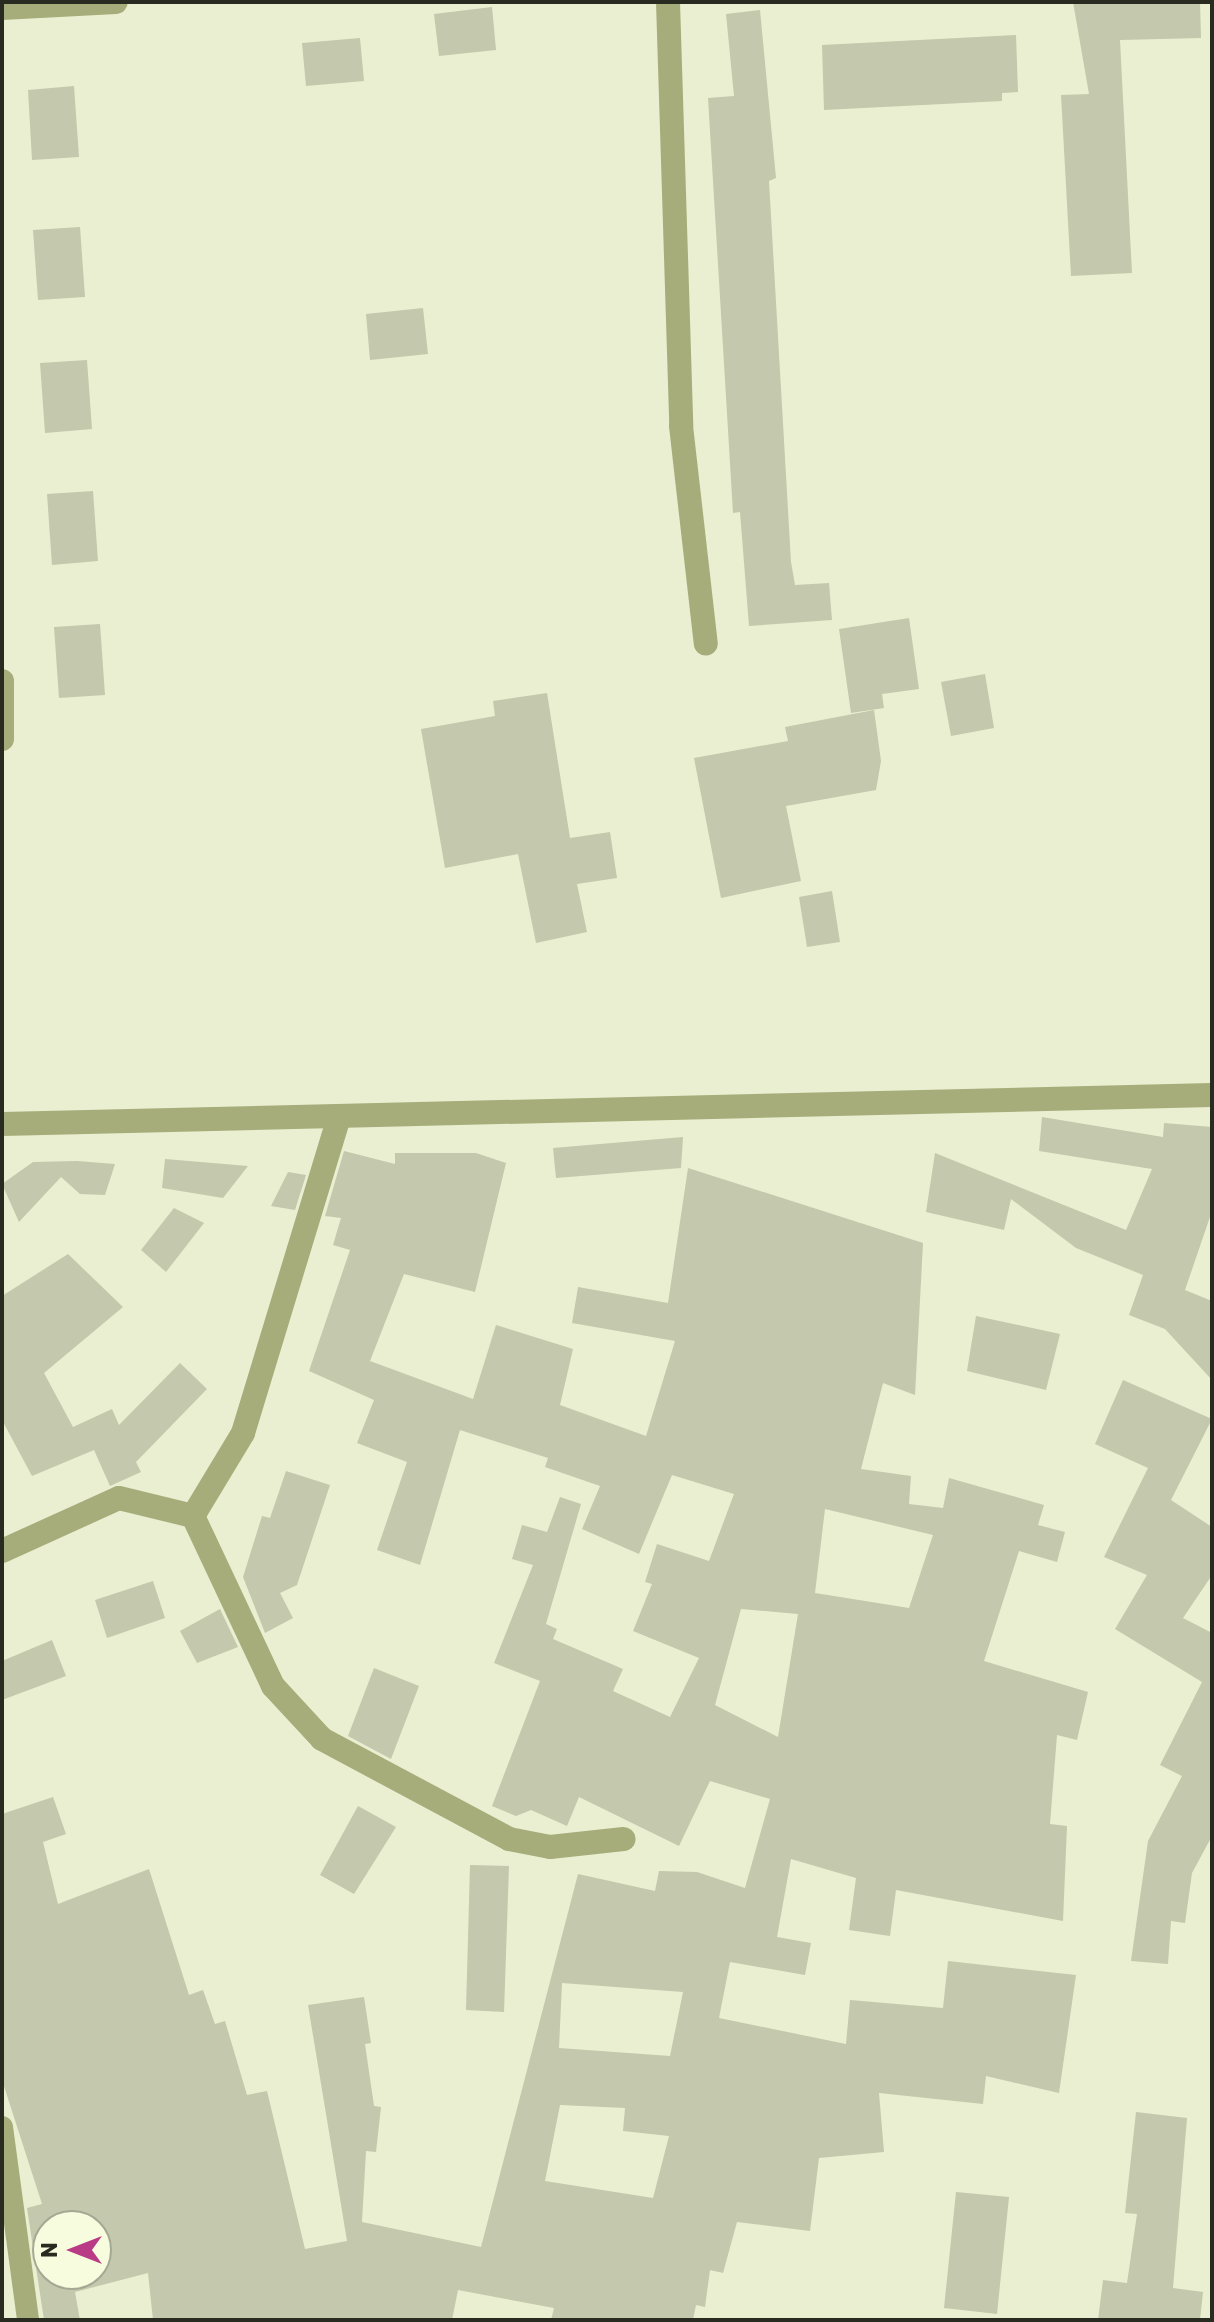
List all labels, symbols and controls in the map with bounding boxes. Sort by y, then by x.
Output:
north arrow [32,2210,112,2290]
text: N [36,2242,63,2258]

